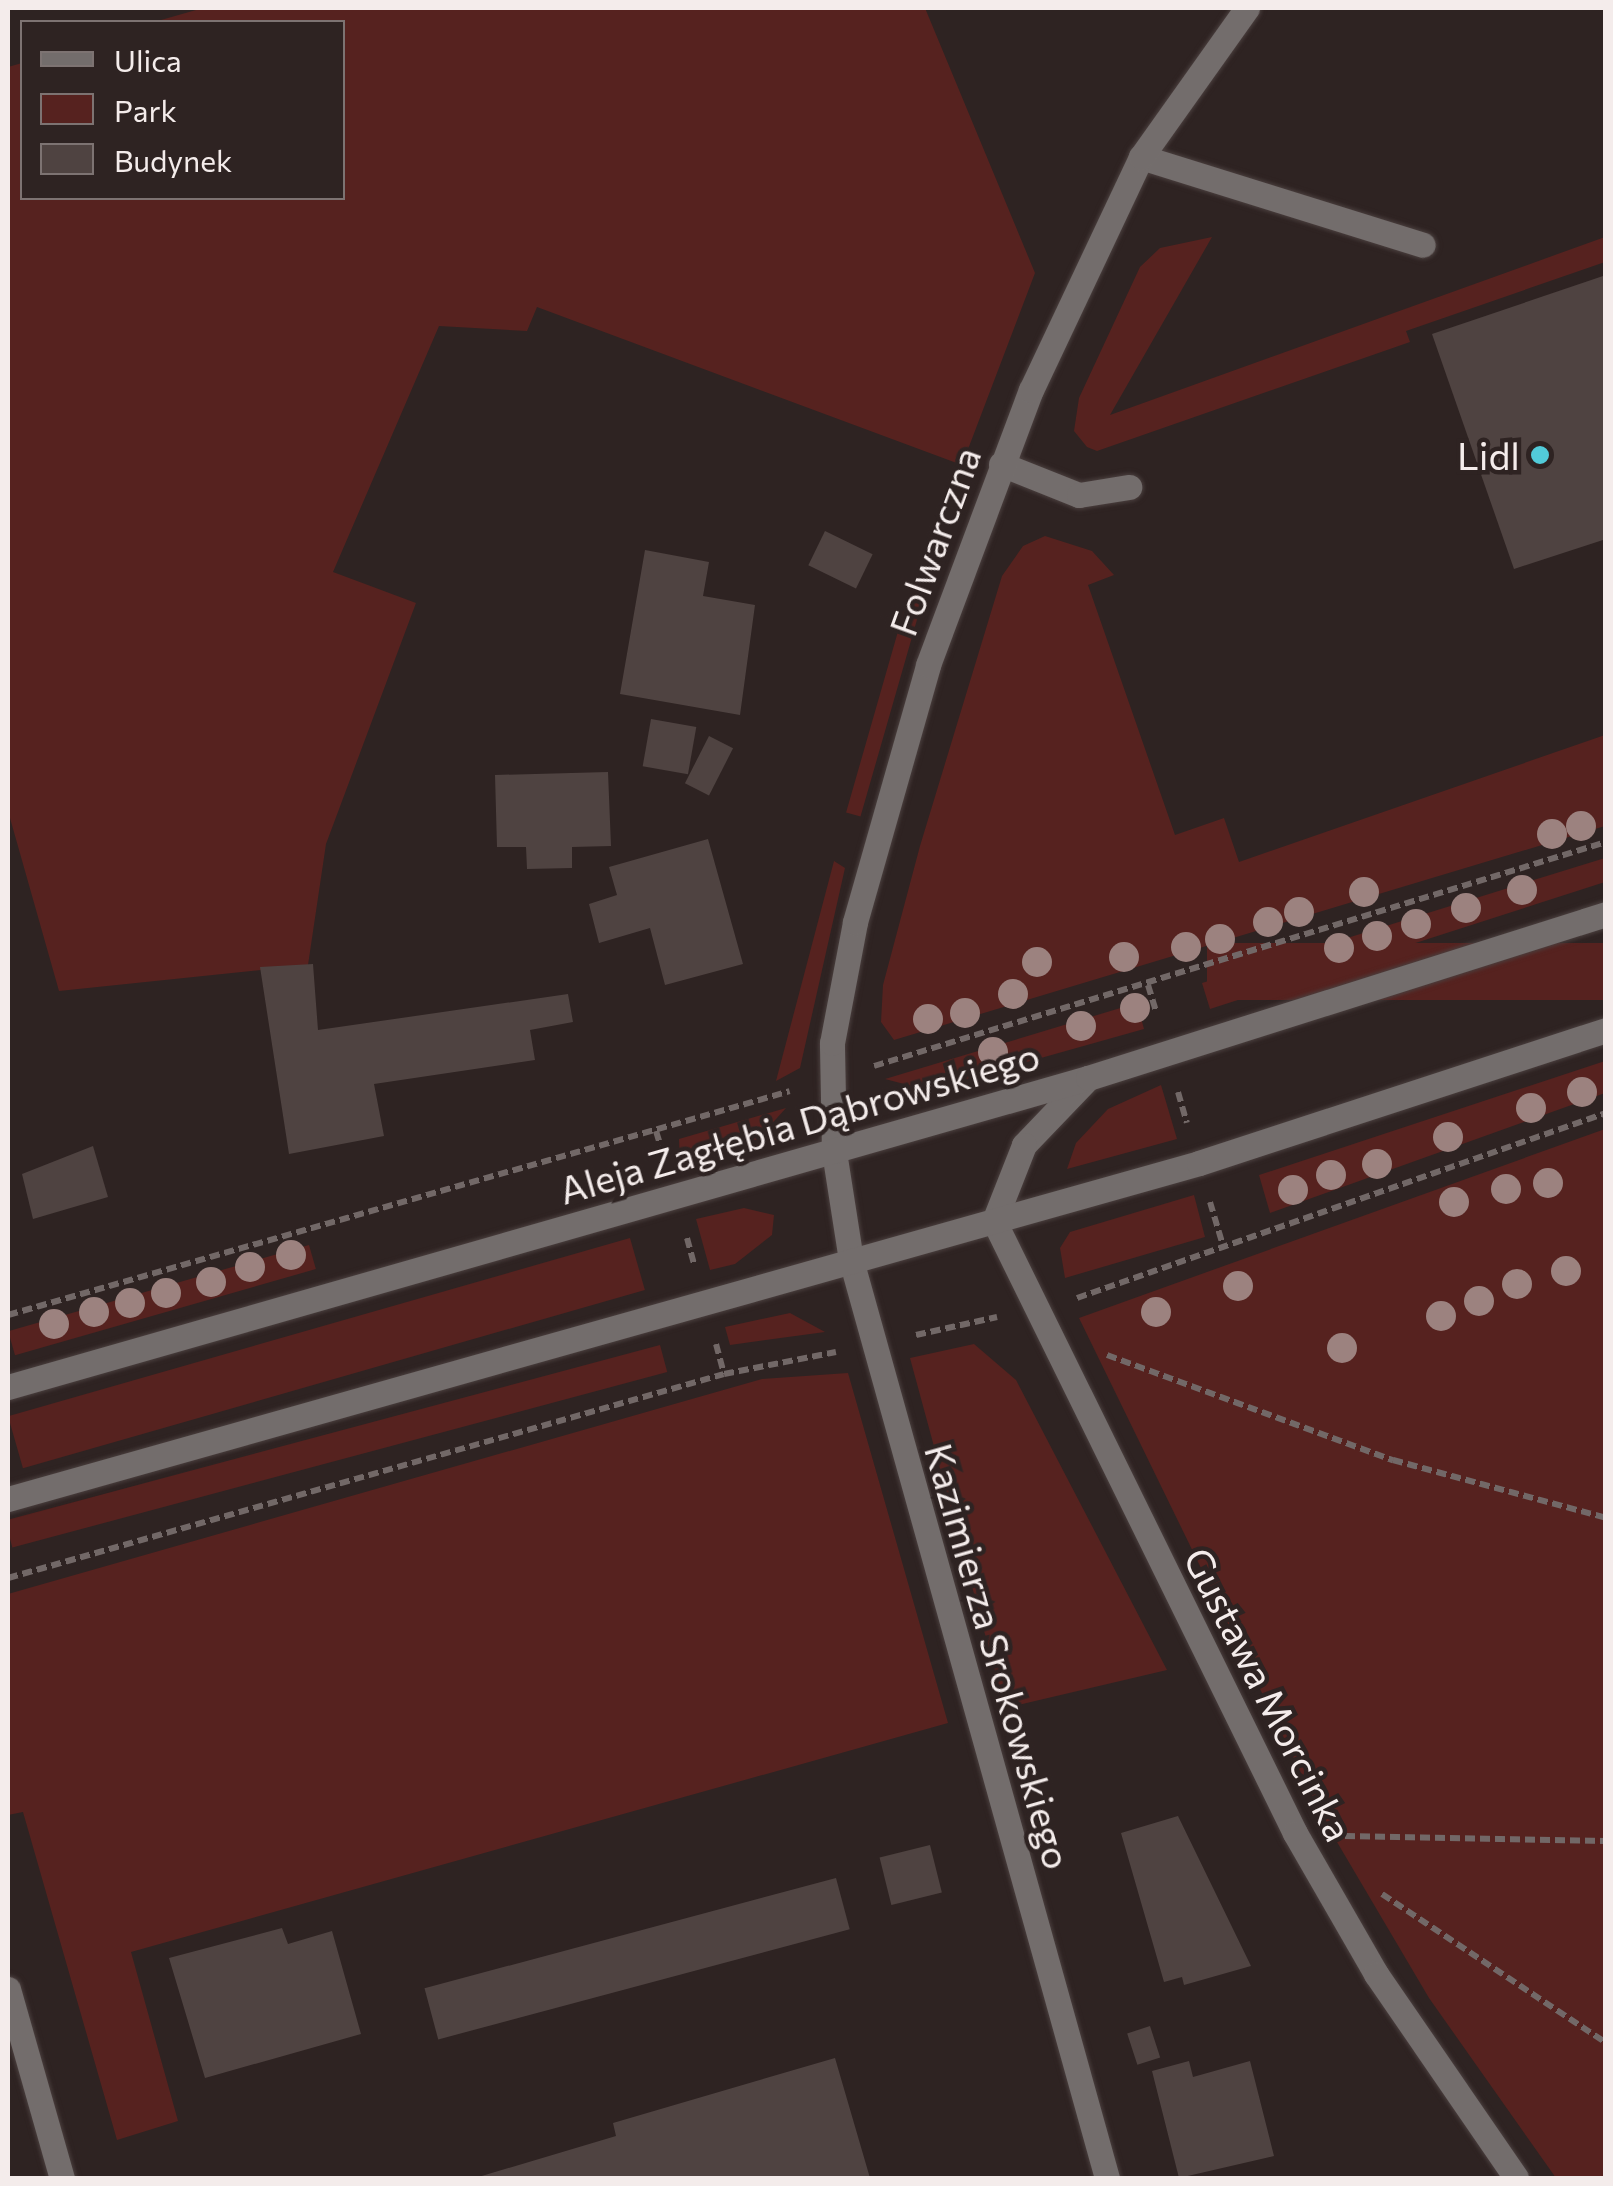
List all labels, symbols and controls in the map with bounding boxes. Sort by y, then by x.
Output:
legend [20,20,345,200]
text: Ulica [114,41,182,78]
text: Park [114,91,177,128]
text: Budynek [114,141,232,178]
place label: Lidl [1457,432,1520,478]
street label: Folwarczna [879,441,989,641]
marker: Lidl [1529,444,1551,466]
street label: Aleja Zagłębia Dąbrowskiego [554,1032,1044,1212]
street label: Kazimierza Srokowskiego [916,1438,1082,1874]
street label: Gustawa Morcinka [1175,1540,1363,1848]

